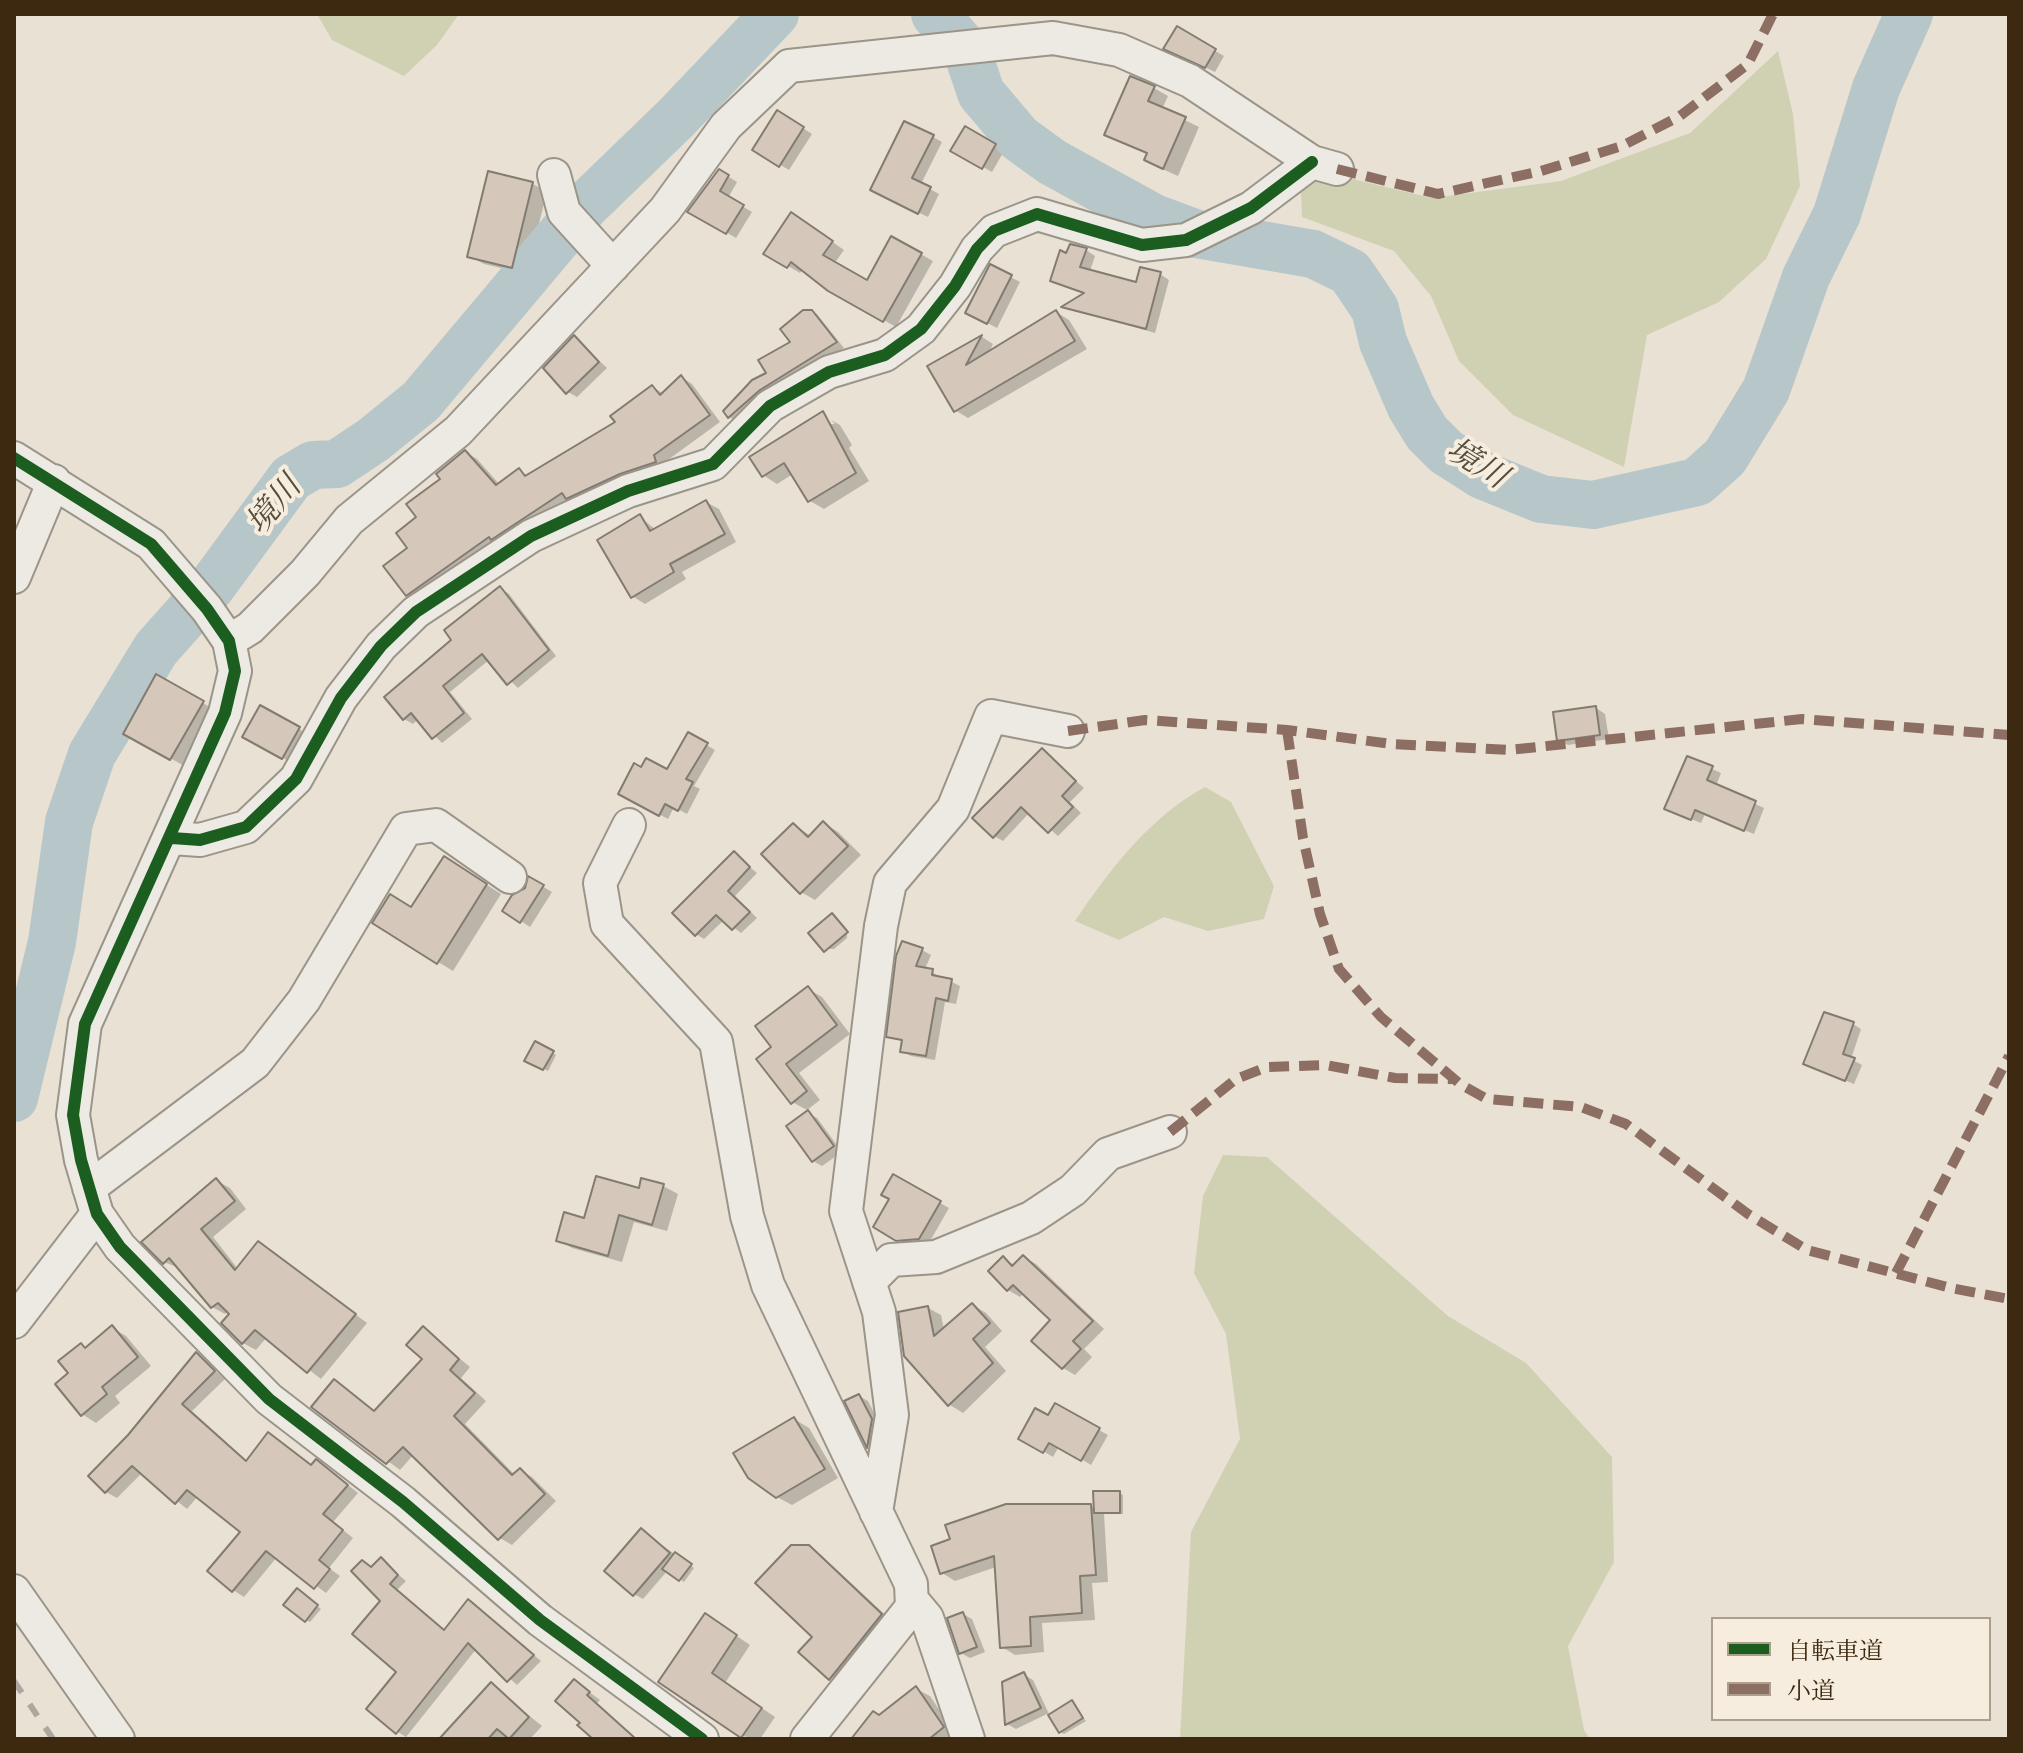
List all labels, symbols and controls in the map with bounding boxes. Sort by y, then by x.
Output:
water label: 境川 [1439,432,1513,498]
water label: 境川 [240,469,310,543]
legend [1711,1617,1991,1721]
text: 自転車道 [1787,1633,1883,1668]
text: 小道 [1787,1673,1835,1708]

